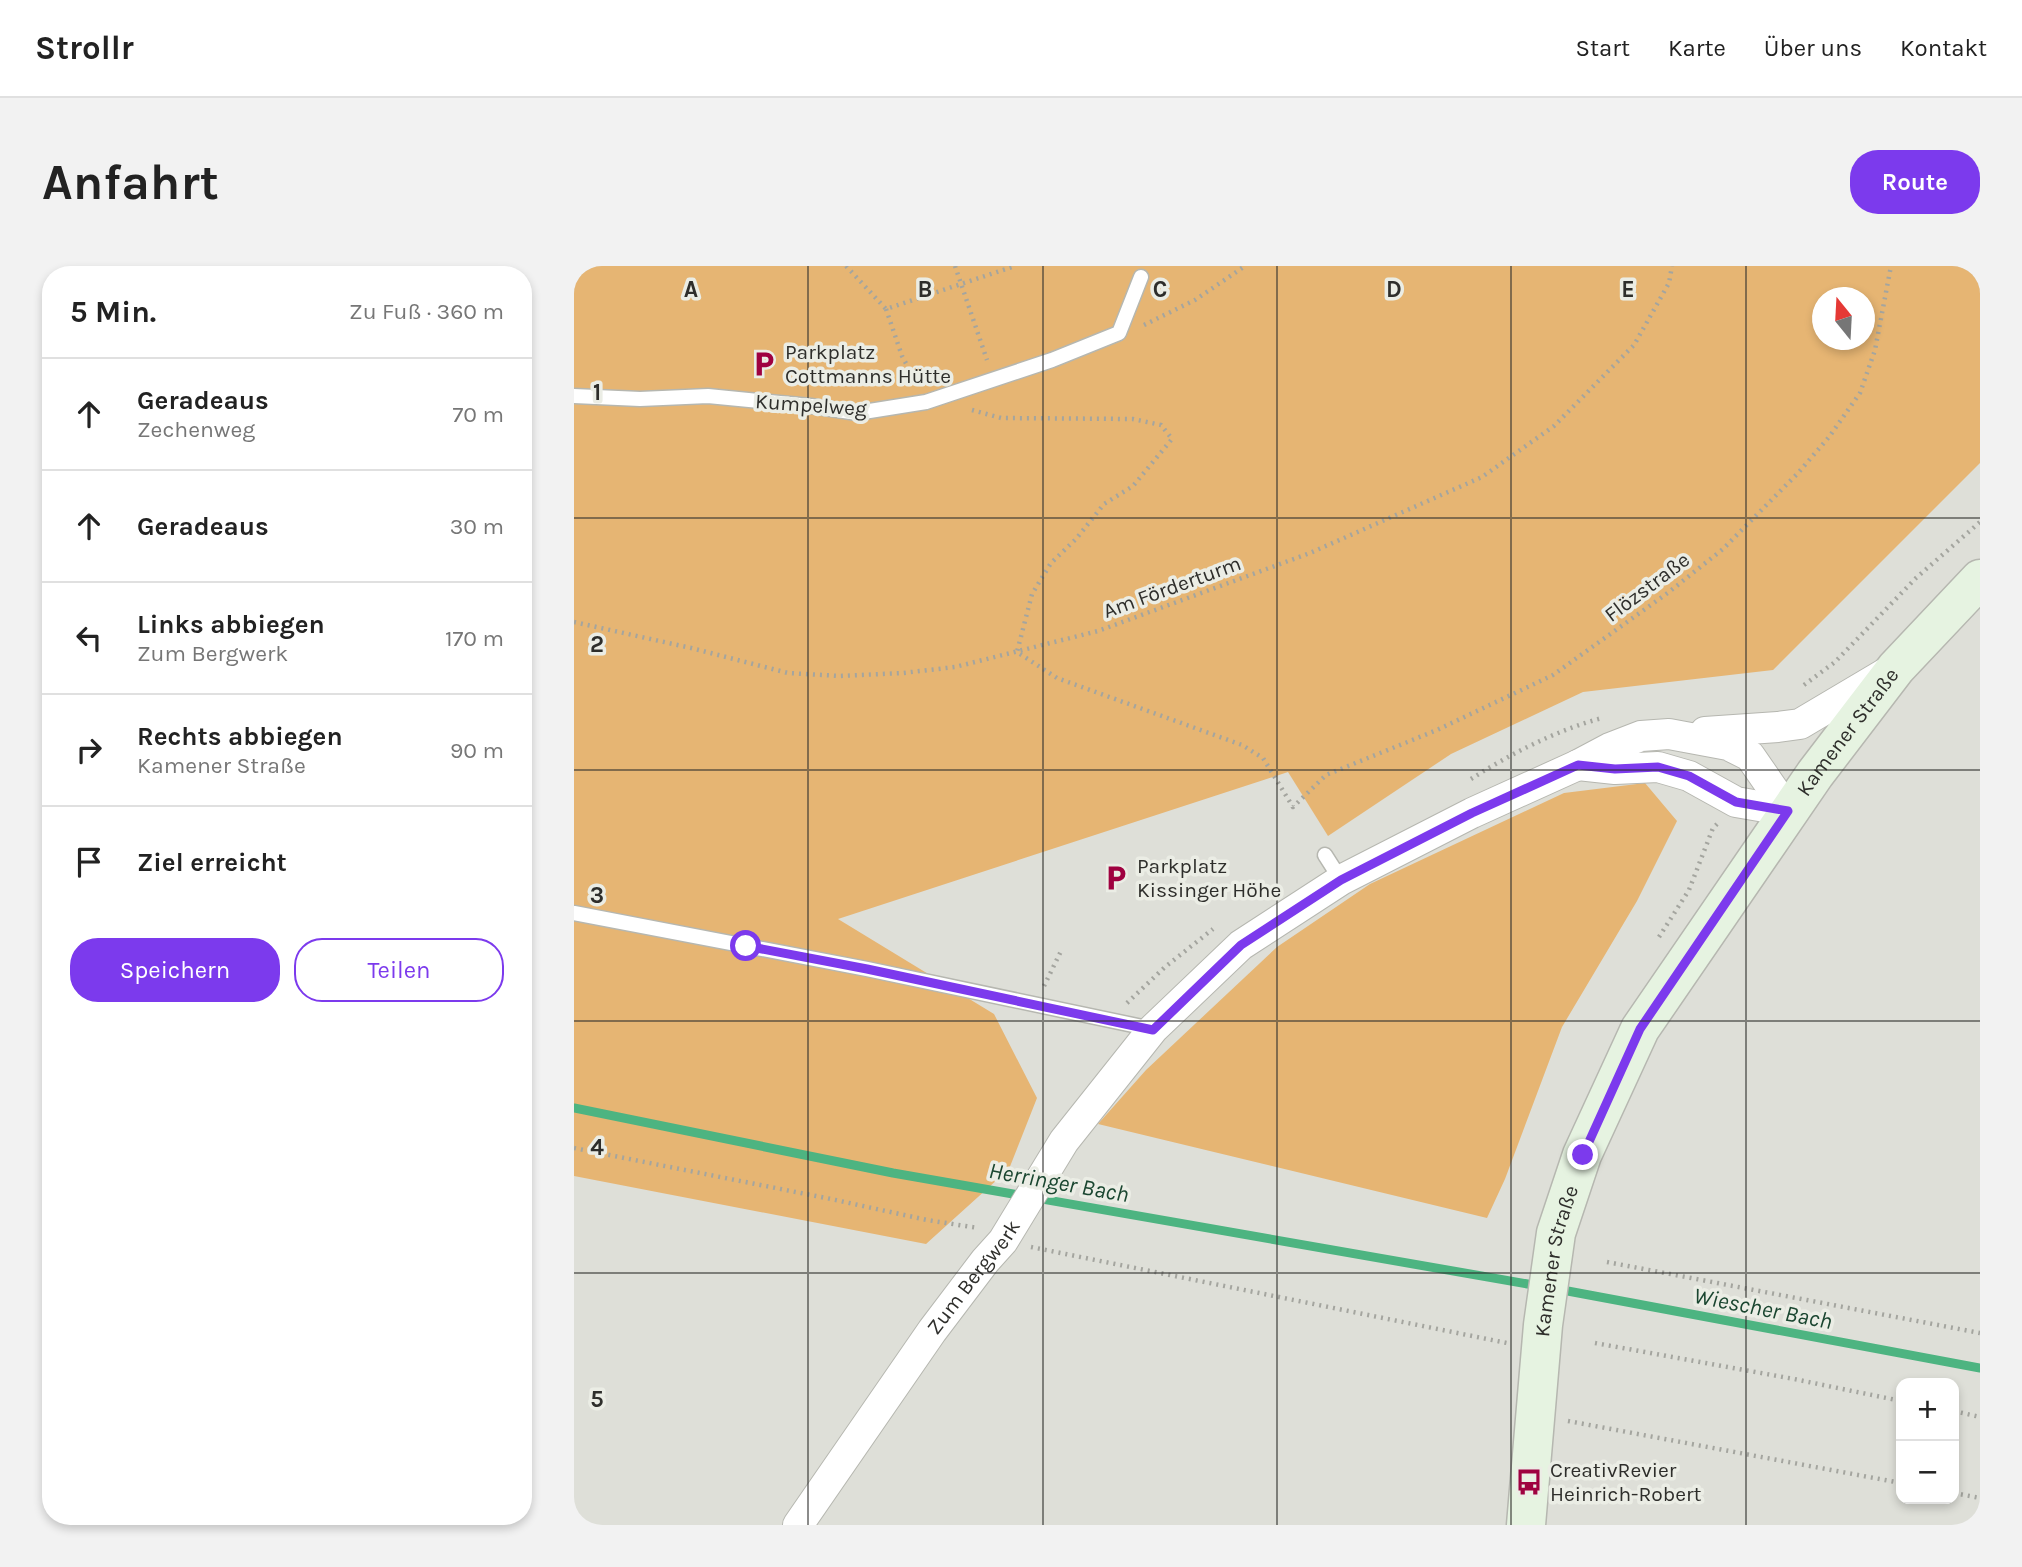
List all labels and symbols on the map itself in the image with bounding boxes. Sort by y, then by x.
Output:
text: A [684,276,698,303]
text: B [918,276,932,303]
text: C [1153,276,1167,303]
text: D [1386,276,1402,303]
text: E [1621,276,1635,303]
north arrow [1812,287,1875,350]
place label: Parkplatz Cottmanns Hütte [785,340,951,388]
parking icon: Parkplatz Cottmanns Hütte [749,349,779,379]
text: 1 [593,379,601,406]
street label: Kumpelweg [754,389,868,421]
street label: Flözstraße [1600,547,1694,627]
street label: Am Förderturm [1100,551,1244,623]
text: 2 [590,631,604,658]
street label: Kamener Straße [1792,663,1904,801]
place label: Parkplatz Kissinger Höhe [1137,854,1281,902]
parking icon: Parkplatz Kissinger Höhe [1101,863,1131,893]
text: 3 [590,882,604,909]
route start [730,930,761,961]
text: 4 [590,1134,604,1161]
route end [1567,1139,1598,1170]
water label: Herringer Bach [987,1157,1131,1208]
street label: Kamener Straße [1530,1182,1583,1338]
street label: Zum Bergwerk [922,1215,1025,1339]
water label: Wiescher Bach [1691,1282,1834,1335]
text: 5 [590,1386,604,1413]
place label: CreativRevier Heinrich-Robert [1550,1458,1702,1506]
bus stop icon: CreativRevier Heinrich-Robert [1514,1467,1544,1497]

